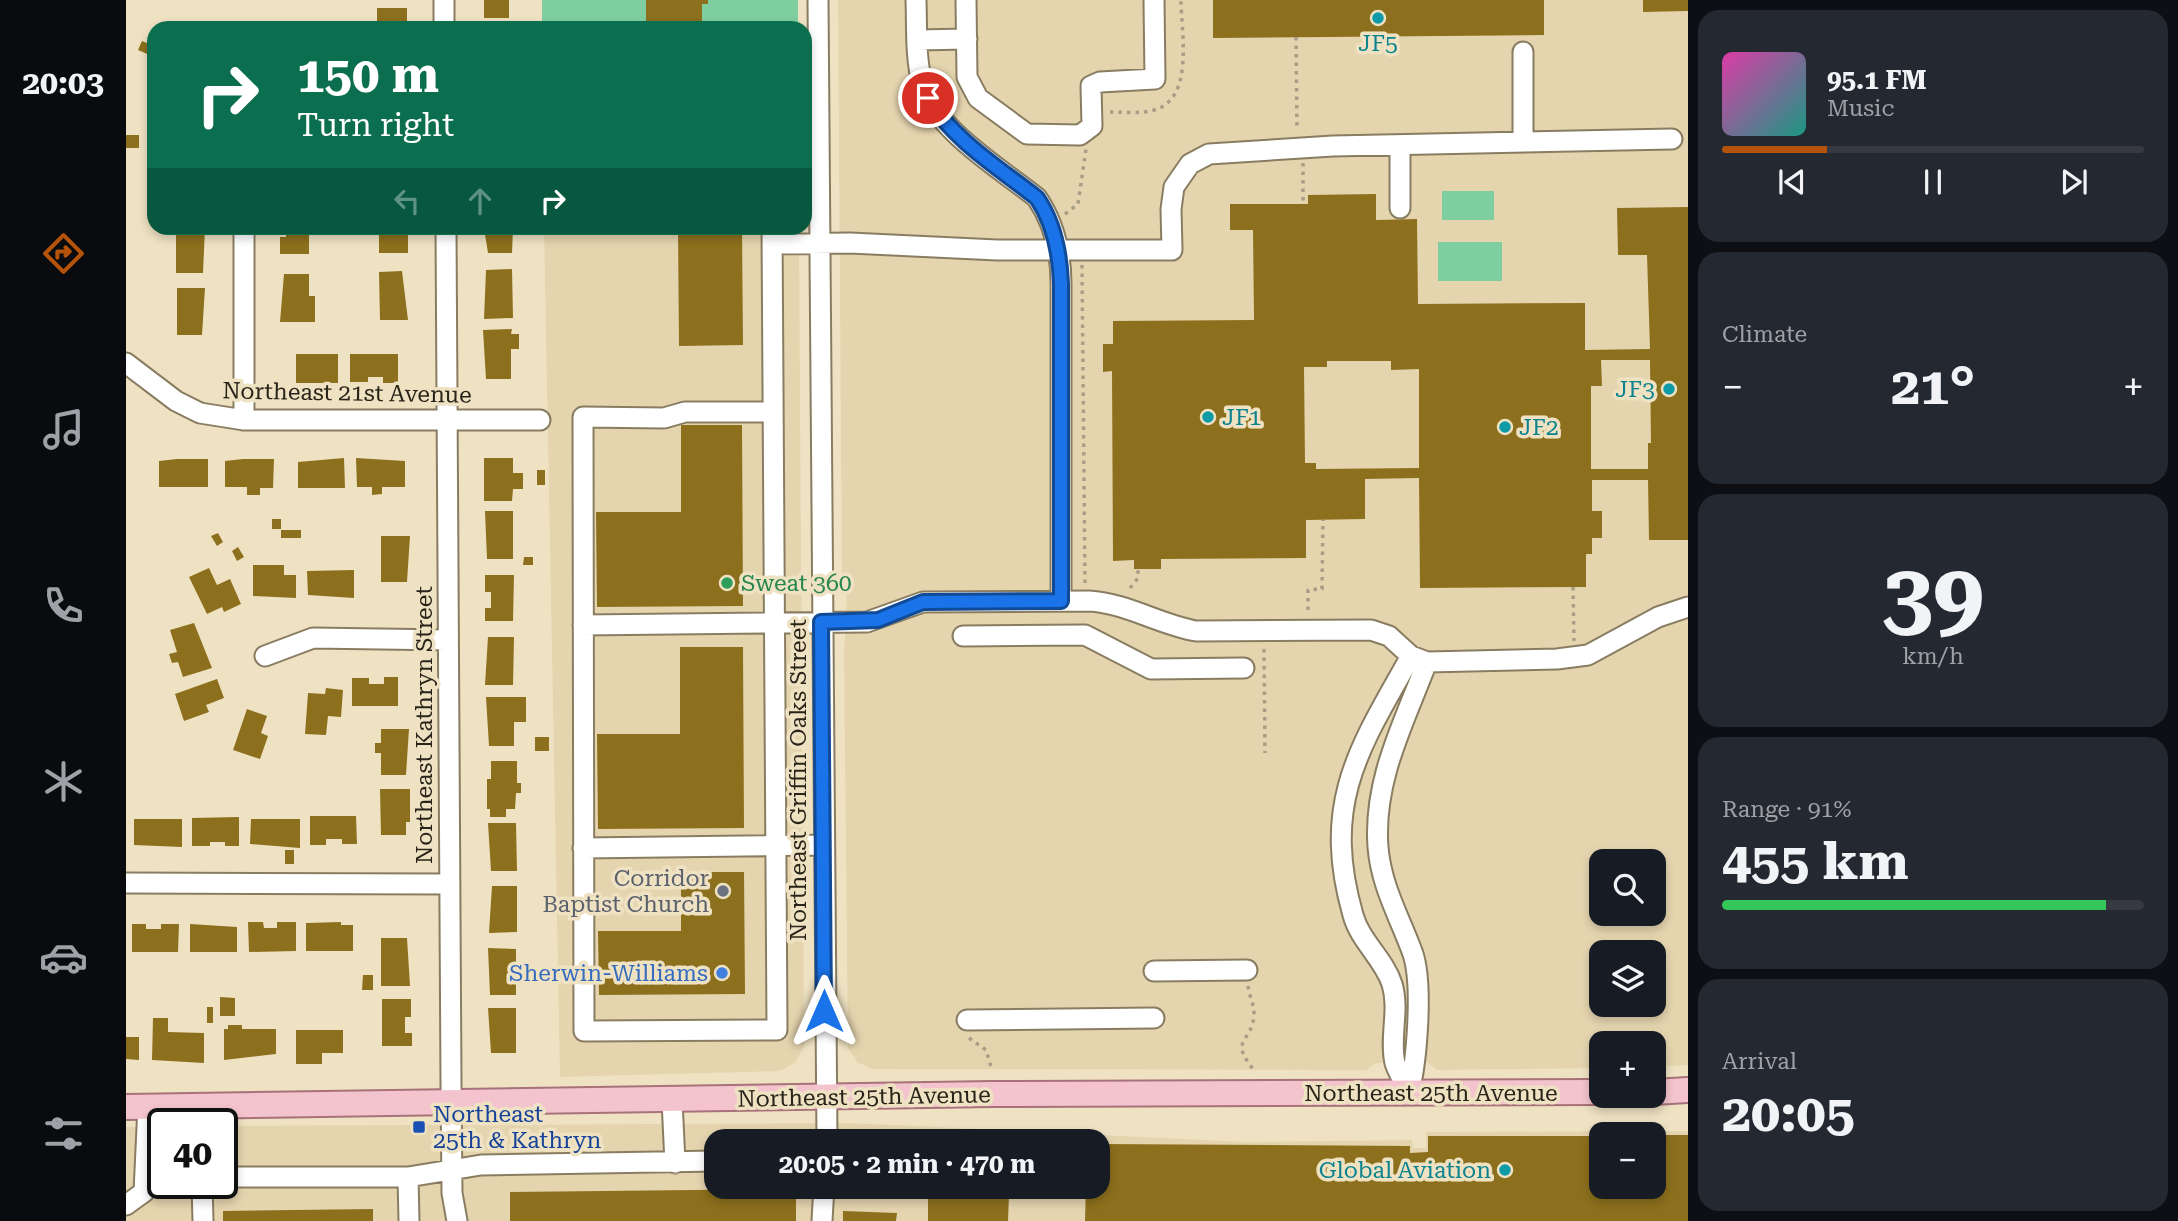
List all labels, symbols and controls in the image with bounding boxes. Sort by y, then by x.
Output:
marker: JF5 [1370,10,1386,26]
place label: JF5 [1358,30,1398,57]
text: 150 m [297,47,439,104]
icon: right [182,49,273,140]
text: 20:03 [22,64,104,102]
text: 95.1 FM [1827,65,1927,95]
pin [898,68,958,128]
icon: arrive [909,79,947,117]
text: Music [1827,95,1894,122]
text: Turn right [297,106,454,144]
icon: previous [1773,163,1811,201]
icon: pause [1914,163,1952,201]
icon: next [2055,163,2093,201]
icon: left [388,182,426,220]
icon: ahead [461,182,499,220]
icon: right [534,182,572,220]
icon: directions [39,229,88,278]
text: Climate [1722,321,1807,348]
text: 21° [1891,356,1975,417]
text: − [1722,365,1743,409]
text: + [2123,365,2144,409]
place label: JF3 [1615,376,1655,403]
street label: Northeast 21st Avenue [222,377,472,409]
marker: JF3 [1661,381,1677,397]
place label: JF1 [1222,404,1262,431]
icon: music [39,405,88,454]
marker: JF1 [1200,409,1216,425]
place label: JF2 [1519,414,1559,441]
marker: JF2 [1497,419,1513,435]
text: 39 [1882,544,1984,650]
place label: Sweat 360 [741,570,852,597]
marker: Sweat 360 [719,575,735,591]
icon: phone [39,581,88,630]
street label: Northeast Kathryn Street [411,586,438,864]
street label: Northeast Griffin Oaks Street [785,619,812,941]
text: km/h [1902,643,1964,670]
icon: climate [39,757,88,806]
text: Range · 91% [1722,796,1851,823]
text: 455 km [1722,831,1909,892]
map controls [1589,849,1666,1199]
button: search [1589,849,1666,926]
place label: Corridor Baptist Church [542,865,709,918]
marker: Corridor Baptist Church [715,883,731,899]
icon: car [39,933,88,982]
button: layers [1589,940,1666,1017]
place label: Sherwin-Williams [509,960,708,987]
marker: Sherwin-Williams [714,965,730,981]
position arrow [787,974,861,1048]
button: + [1589,1031,1666,1108]
text: Arrival [1722,1048,1797,1075]
street label: Northeast 25th Avenue [1304,1080,1558,1107]
street label: Northeast 25th Avenue [737,1081,991,1113]
text: 20:05 [1722,1083,1855,1144]
place label: Northeast 25th & Kathryn [433,1101,602,1154]
speed limit sign: 40 [147,1108,238,1199]
icon: filters [39,1109,88,1158]
marker: Northeast 25th & Kathryn [411,1119,427,1135]
button: − [1589,1122,1666,1199]
text: 20:05 · 2 min · 470 m [779,1149,1035,1179]
place label: Global Aviation [1319,1157,1491,1184]
marker: Global Aviation [1497,1162,1513,1178]

